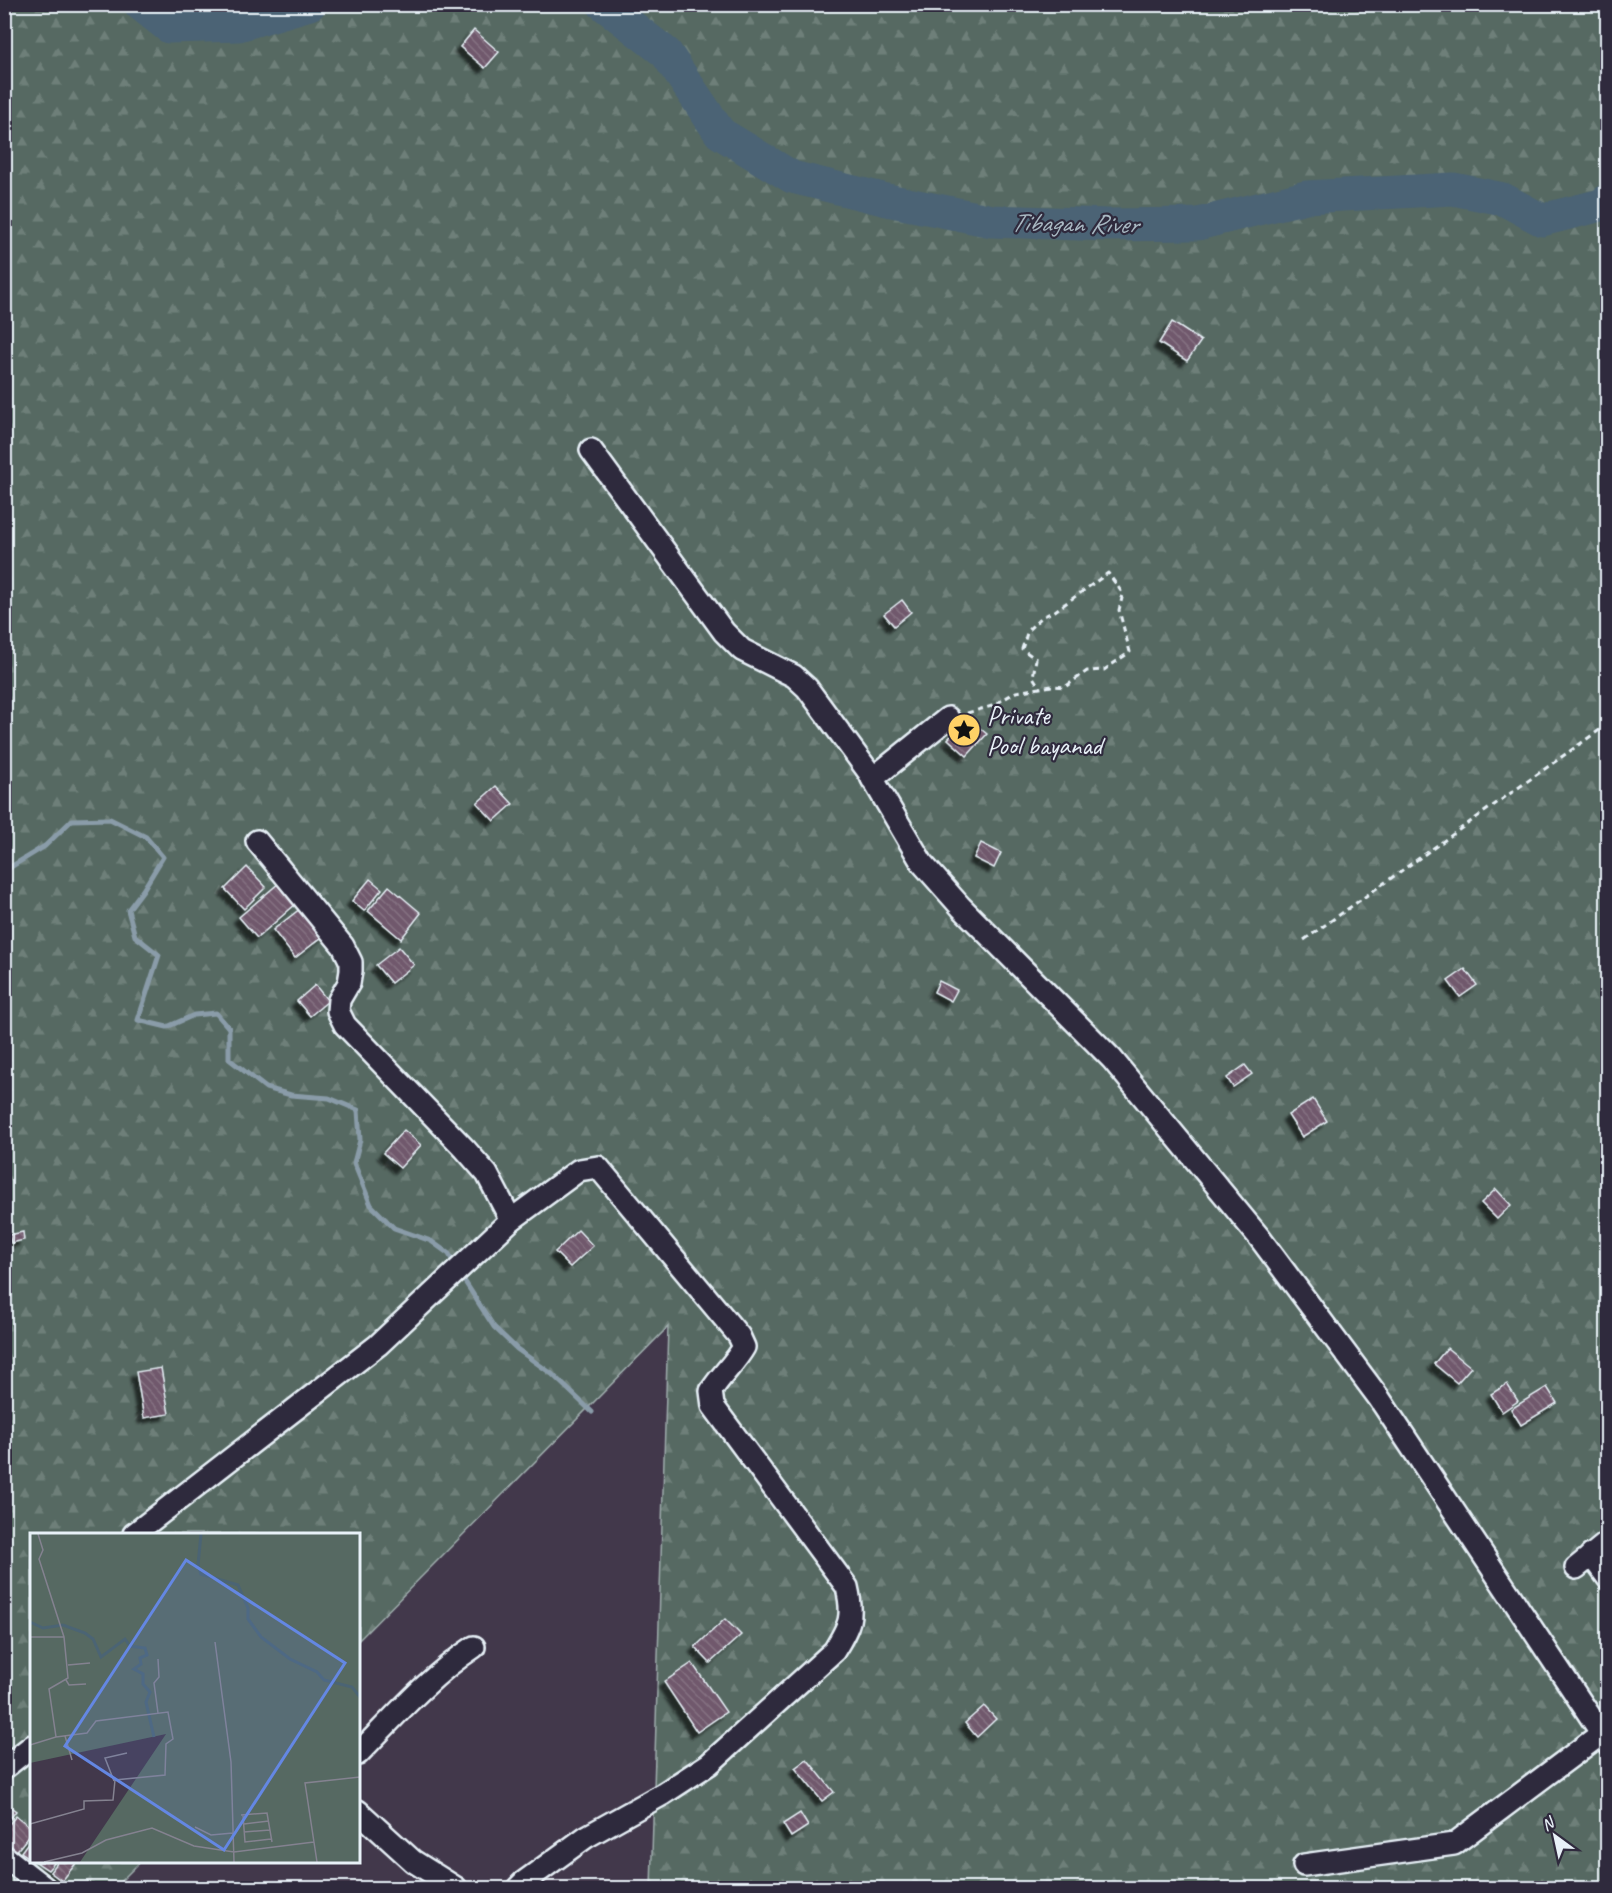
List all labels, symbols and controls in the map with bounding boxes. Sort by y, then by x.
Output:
water label: Tibagan River [1010,205,1142,241]
place label: Private Pool bayanad [987,699,1106,762]
place icon: Private Pool bayanad [946,712,982,748]
inset map [30,1533,360,1863]
north arrow [1525,1806,1585,1866]
text: N [1538,1811,1560,1835]

